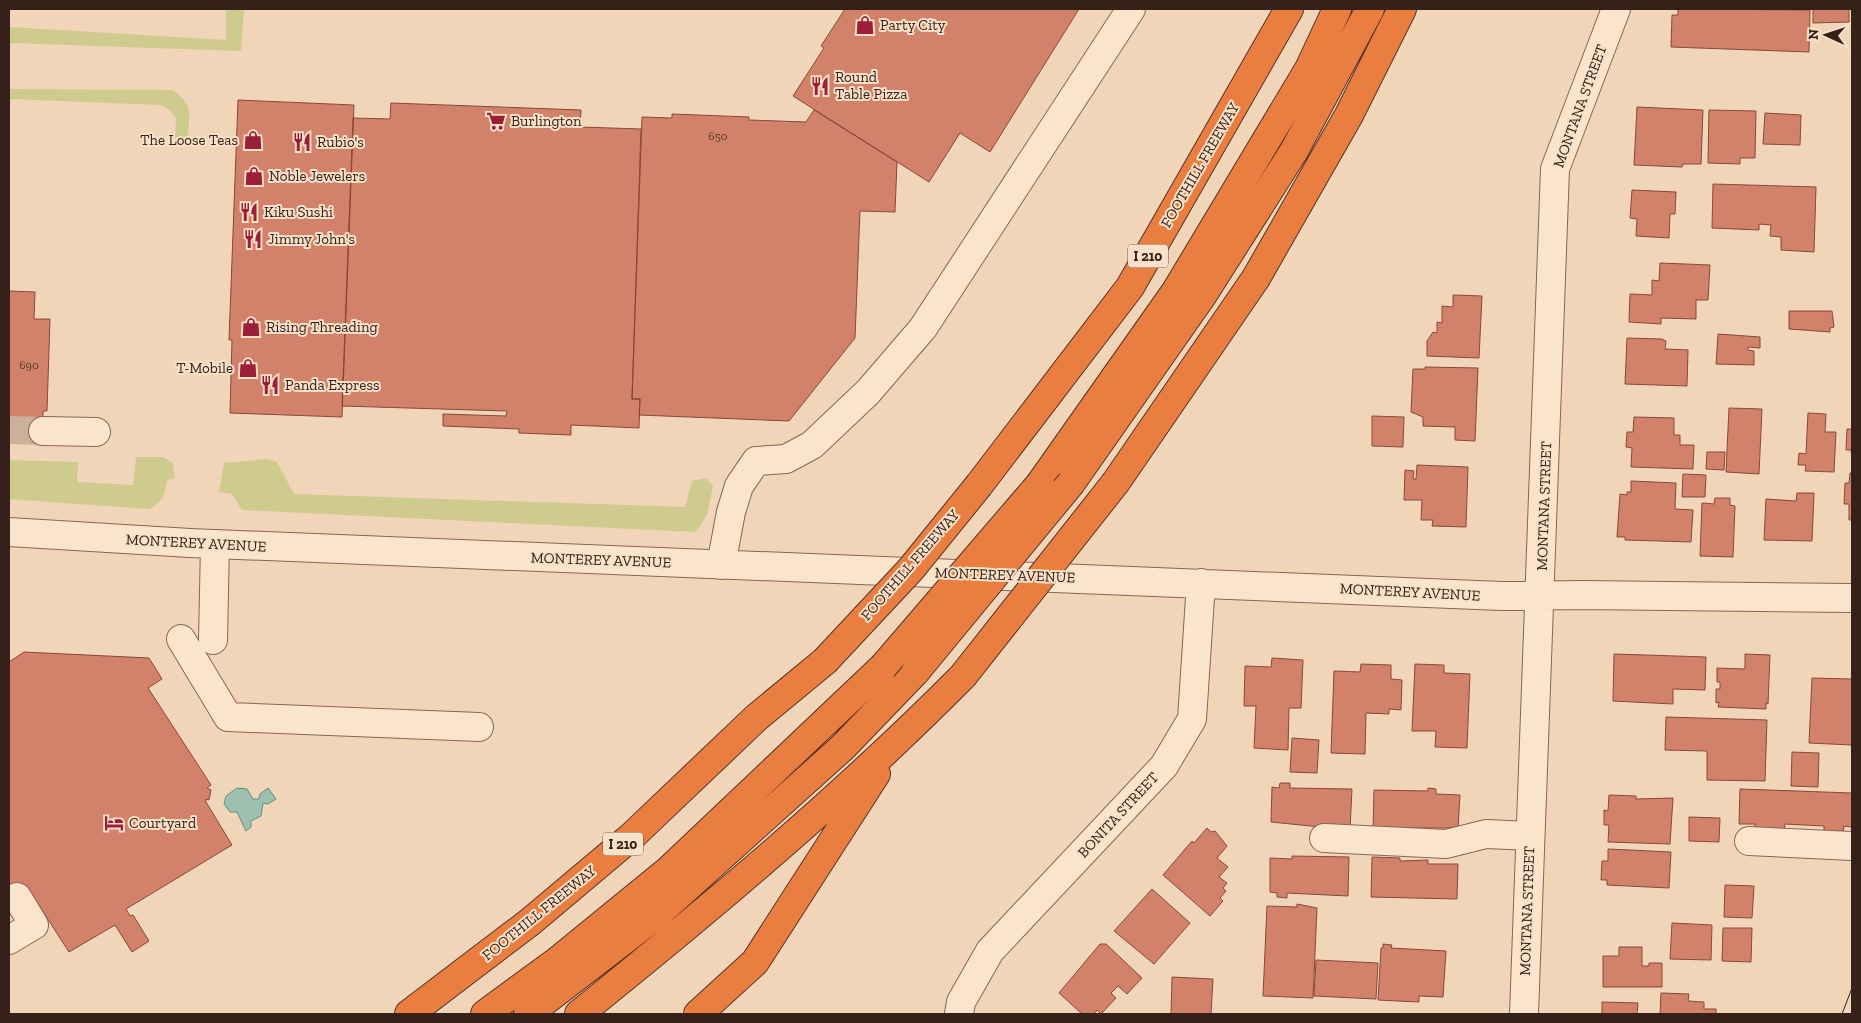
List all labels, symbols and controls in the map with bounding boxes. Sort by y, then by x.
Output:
north arrow [1801,10,1851,60]
shop icon: Party City [854,14,876,36]
place label: Party City [880,16,946,34]
text: N [1805,28,1822,40]
street label: MONTANA STREET [1549,42,1611,170]
place label: Round Table Pizza [835,68,908,103]
restaurant icon: Round Table Pizza [809,75,831,97]
street label: FOOTHILL FREEWAY [1157,99,1243,231]
supermarket icon: Burlington [485,110,507,132]
place label: Burlington [511,112,582,130]
shop icon: The Loose Teas [242,129,264,151]
house number: 650 [708,129,728,143]
place label: The Loose Teas [140,131,238,149]
restaurant icon: Rubio's [291,131,313,153]
place label: Rubio's [317,133,364,151]
shop icon: Noble Jewelers [243,165,265,187]
place label: Noble Jewelers [269,167,365,185]
restaurant icon: Kiku Sushi [238,201,260,223]
place label: Kiku Sushi [264,203,333,221]
restaurant icon: Jimmy John's [242,228,264,250]
place label: Jimmy John's [268,230,355,248]
road number: I 210 [1128,245,1168,268]
shop icon: Rising Threading [240,316,262,338]
place label: Rising Threading [266,318,378,336]
shop icon: T-Mobile [237,357,259,379]
house number: 690 [19,358,39,372]
place label: T-Mobile [176,359,233,377]
restaurant icon: Panda Express [259,374,281,396]
place label: Panda Express [285,376,380,394]
street label: MONTANA STREET [1533,441,1555,571]
street label: FOOTHILL FREEWAY [857,505,964,624]
street label: MONTEREY AVENUE [125,530,267,556]
street label: MONTEREY AVENUE [530,549,672,571]
street label: MONTEREY AVENUE [934,564,1076,586]
street label: MONTEREY AVENUE [1339,579,1481,605]
street label: BONITA STREET [1074,769,1162,861]
hotel icon: Courtyard [103,812,125,834]
place label: Courtyard [129,814,197,832]
road number: I 210 [603,832,643,856]
street label: MONTANA STREET [1516,846,1538,976]
street label: FOOTHILL FREEWAY [478,861,600,964]

